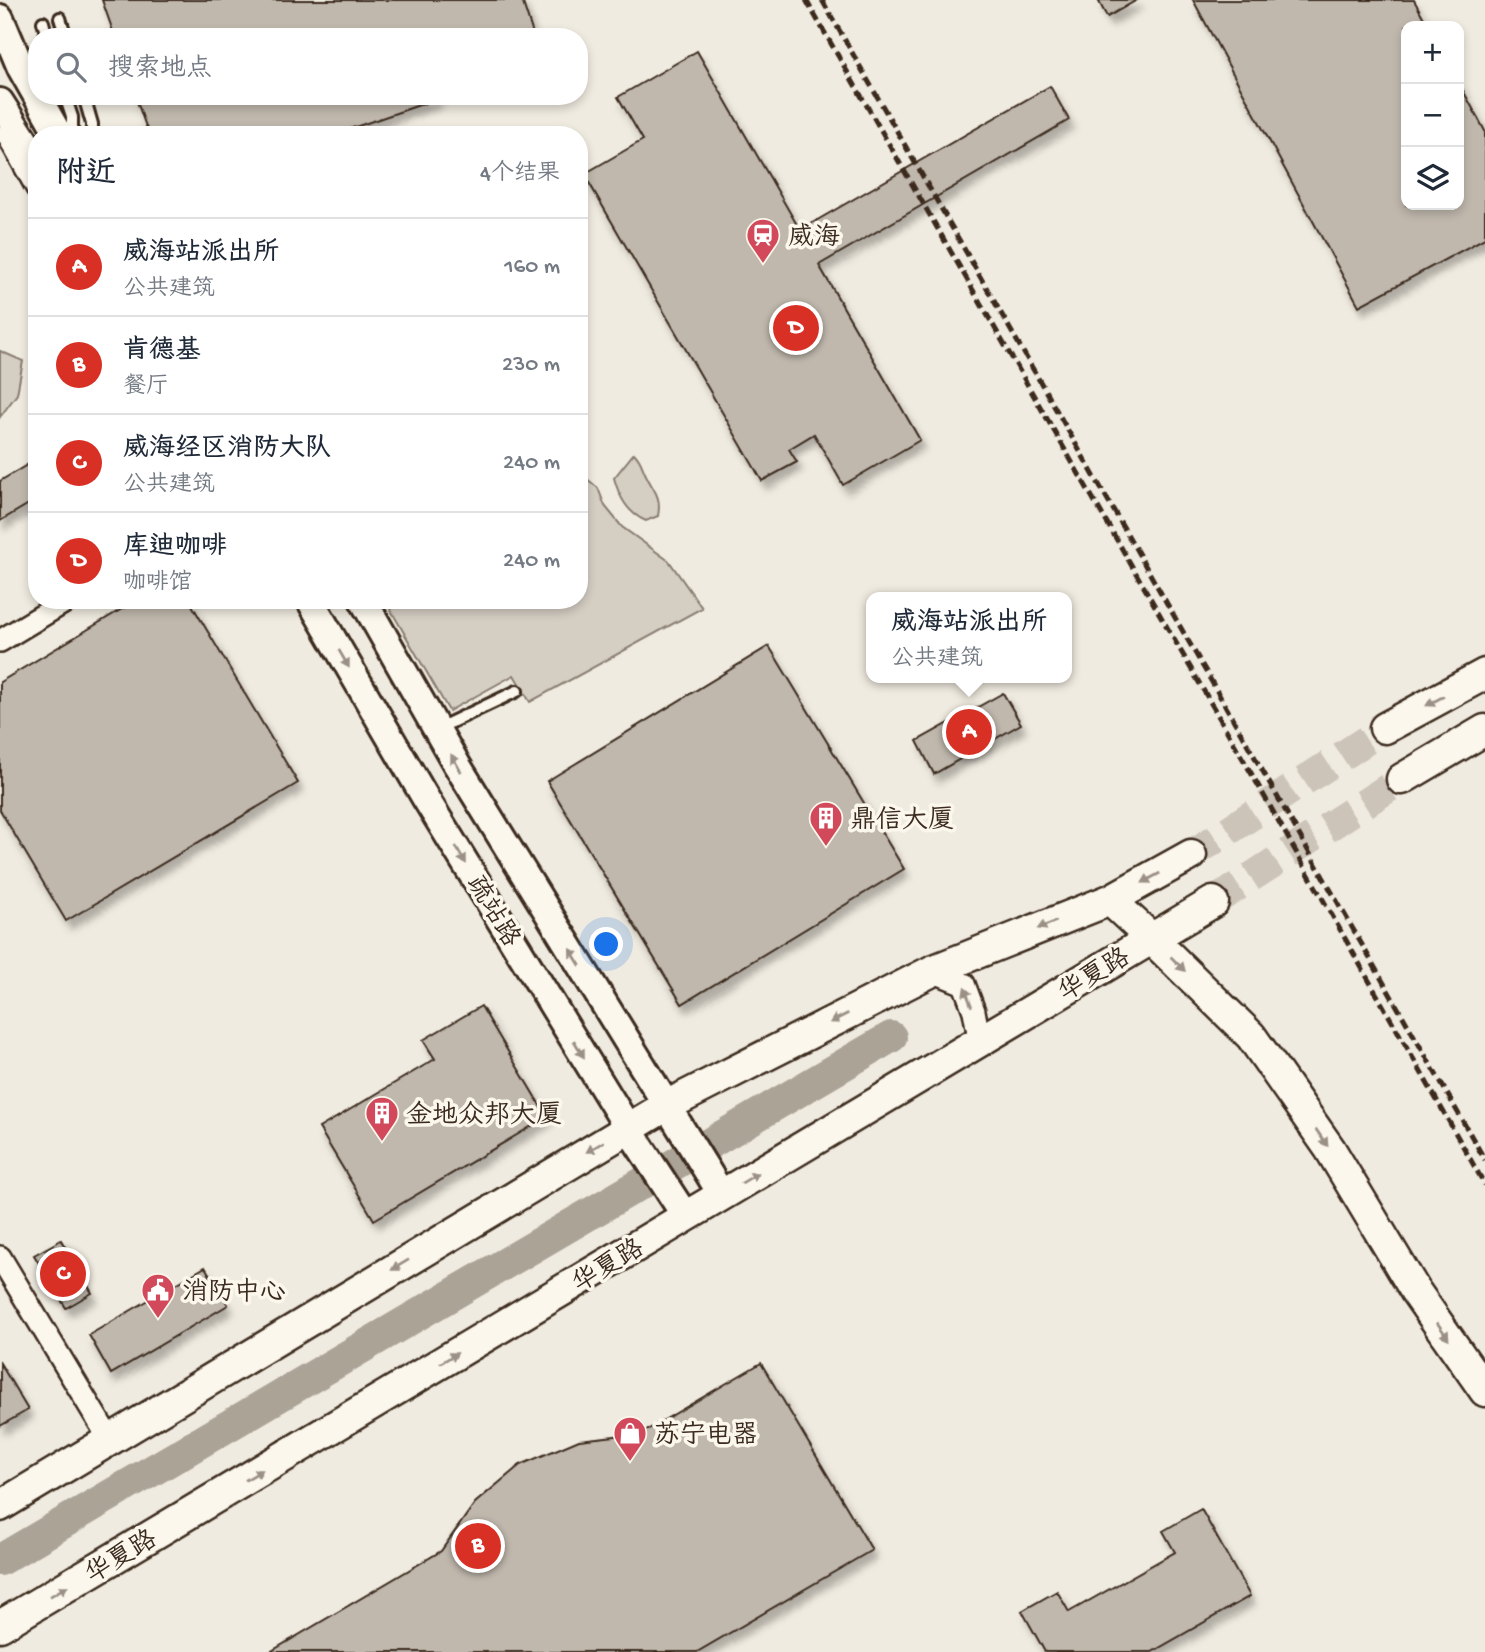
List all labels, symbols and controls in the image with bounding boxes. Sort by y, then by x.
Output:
map controls [1401,21,1464,210]
button: + [1401,21,1464,84]
search box [28,28,588,105]
icon: search [52,48,90,86]
text: 搜索地点 [108,55,212,86]
button: − [1401,84,1464,147]
button: layers [1401,147,1464,210]
text: 附近 [56,158,116,193]
text: 4个结果 [480,161,560,188]
station icon: 威海 [744,216,782,265]
place label: 威海 [788,222,840,255]
text: 威海站派出所 [123,239,279,270]
text: A [72,254,86,281]
text: 160 m [504,254,560,281]
text: 公共建筑 [123,276,215,303]
pin: D [773,302,819,354]
text: 肯德基 [123,337,201,368]
text: B [73,352,85,379]
text: 230 m [502,352,560,379]
text: 餐厅 [123,374,169,401]
text: 威海经区消防大队 [123,435,331,466]
text: C [73,450,85,477]
text: 240 m [503,450,560,477]
text: 公共建筑 [123,472,215,499]
text: 库迪咖啡 [123,533,227,564]
text: D [72,548,87,575]
text: 240 m [503,548,560,575]
text: 咖啡馆 [123,570,192,597]
popup [866,592,1072,683]
text: 威海站派出所 [891,609,1047,640]
text: 公共建筑 [891,646,983,673]
one-way arrow [338,650,350,669]
one-way arrow [1425,695,1445,707]
pin: A [946,706,992,758]
one-way arrow [450,753,462,772]
building icon: 鼎信大厦 [807,799,845,848]
place label: 鼎信大厦 [850,806,954,838]
one-way arrow [454,845,467,864]
street label: 疏站路 [458,870,526,954]
one-way arrow [1141,872,1160,884]
one-way arrow [1036,920,1057,931]
your location [589,927,623,961]
street label: 华夏路 [1053,942,1137,1010]
one-way arrow [568,947,581,966]
one-way arrow [1169,955,1186,972]
one-way arrow [963,986,974,1007]
one-way arrow [829,1012,849,1024]
one-way arrow [573,1039,586,1058]
building icon: 金地众邦大厦 [363,1094,401,1143]
place label: 金地众邦大厦 [406,1100,562,1133]
one-way arrow [1315,1129,1329,1147]
one-way arrow [585,1141,604,1154]
one-way arrow [740,1172,759,1185]
street label: 华夏路 [567,1233,651,1301]
pin: C [40,1248,86,1300]
one-way arrow [390,1259,409,1271]
public building icon: 消防中心 [139,1271,177,1320]
place label: 消防中心 [182,1277,286,1310]
one-way arrow [1436,1322,1450,1340]
one-way arrow [440,1352,459,1364]
shop icon: 苏宁电器 [611,1414,649,1463]
place label: 苏宁电器 [654,1420,758,1453]
one-way arrow [244,1468,263,1481]
pin: B [455,1520,501,1572]
street label: 华夏路 [80,1524,164,1592]
one-way arrow [49,1585,68,1597]

